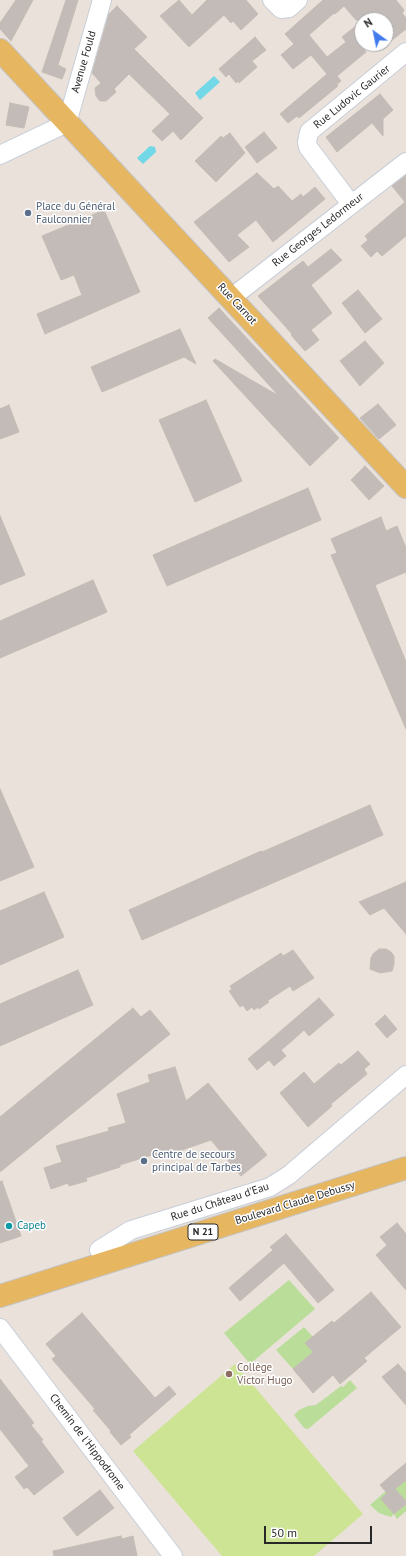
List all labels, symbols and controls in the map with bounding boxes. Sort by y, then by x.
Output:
north arrow [354,12,394,52]
text: N [361,15,375,31]
street label: Avenue Fould [69,29,99,95]
street label: Rue Ludovic Gaurier [311,62,393,132]
street label: Rue Georges Ledormeur [270,190,366,270]
place label: Place du Général Faulconnier [36,200,115,226]
marker: Place du Général Faulconnier [23,208,33,218]
street label: Rue Carnot [215,281,259,327]
place label: Centre de secours principal de Tarbes [152,1148,241,1174]
marker: Centre de secours principal de Tarbes [139,1156,149,1166]
street label: Boulevard Claude Debussy [234,1178,356,1228]
street label: Rue du Château d'Eau [169,1180,271,1224]
place label: Capeb [17,1219,46,1233]
marker: Capeb [4,1221,14,1231]
road number: N 21 [188,1224,218,1240]
place label: Collège Victor Hugo [237,1361,292,1387]
marker: Collège Victor Hugo [224,1369,234,1379]
street label: Chemin de l'Hippodrome [47,1391,127,1493]
scale bar [266,1518,374,1544]
text: 50 m [271,1525,297,1540]

